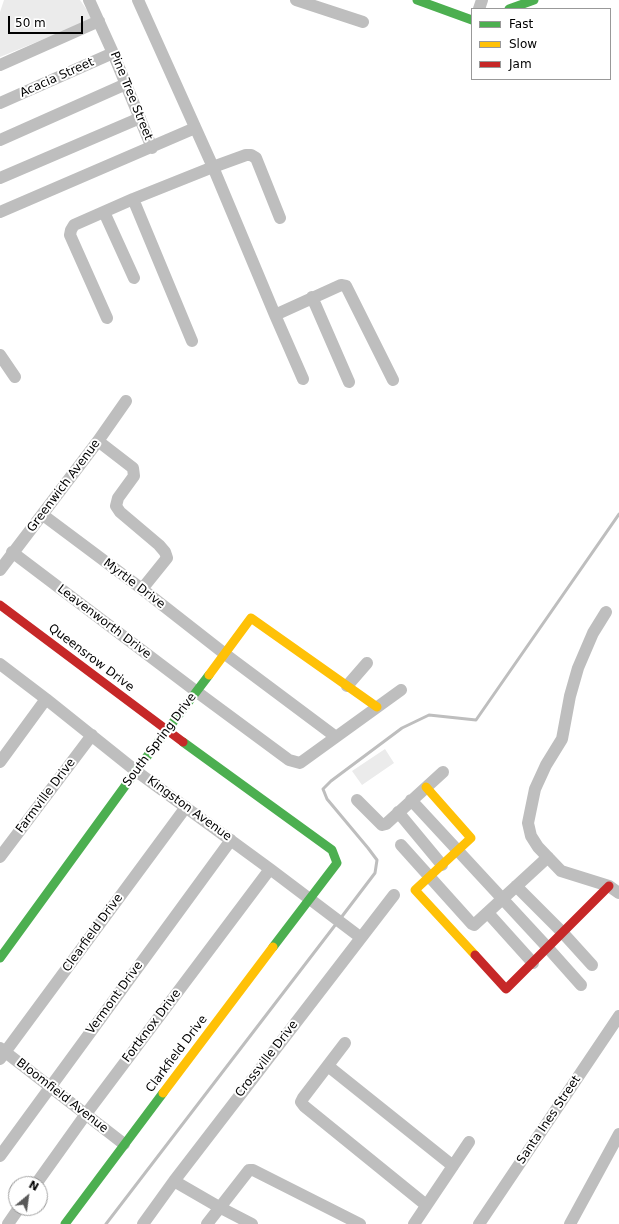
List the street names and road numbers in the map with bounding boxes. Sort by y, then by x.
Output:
street label: Pine Tree Street [107,50,155,142]
street label: Acacia Street [18,55,96,101]
street label: Greenwich Avenue [25,437,103,535]
street label: Myrtle Drive [100,556,168,612]
street label: Leavenworth Drive [54,582,154,662]
street label: Queensrow Drive [45,621,137,695]
street label: South Spring Drive [120,690,200,790]
street label: Farmville Drive [13,756,79,836]
street label: Kingston Avenue [144,774,234,844]
street label: Clearfield Drive [60,891,126,975]
street label: Vermont Drive [84,959,146,1037]
street label: Fortknox Drive [120,987,184,1065]
street label: Clarkfield Drive [143,1013,211,1095]
street label: Crossville Drive [233,1018,301,1100]
street label: Bloomfield Avenue [13,1056,111,1136]
street label: Santa Ines Street [514,1073,584,1167]

